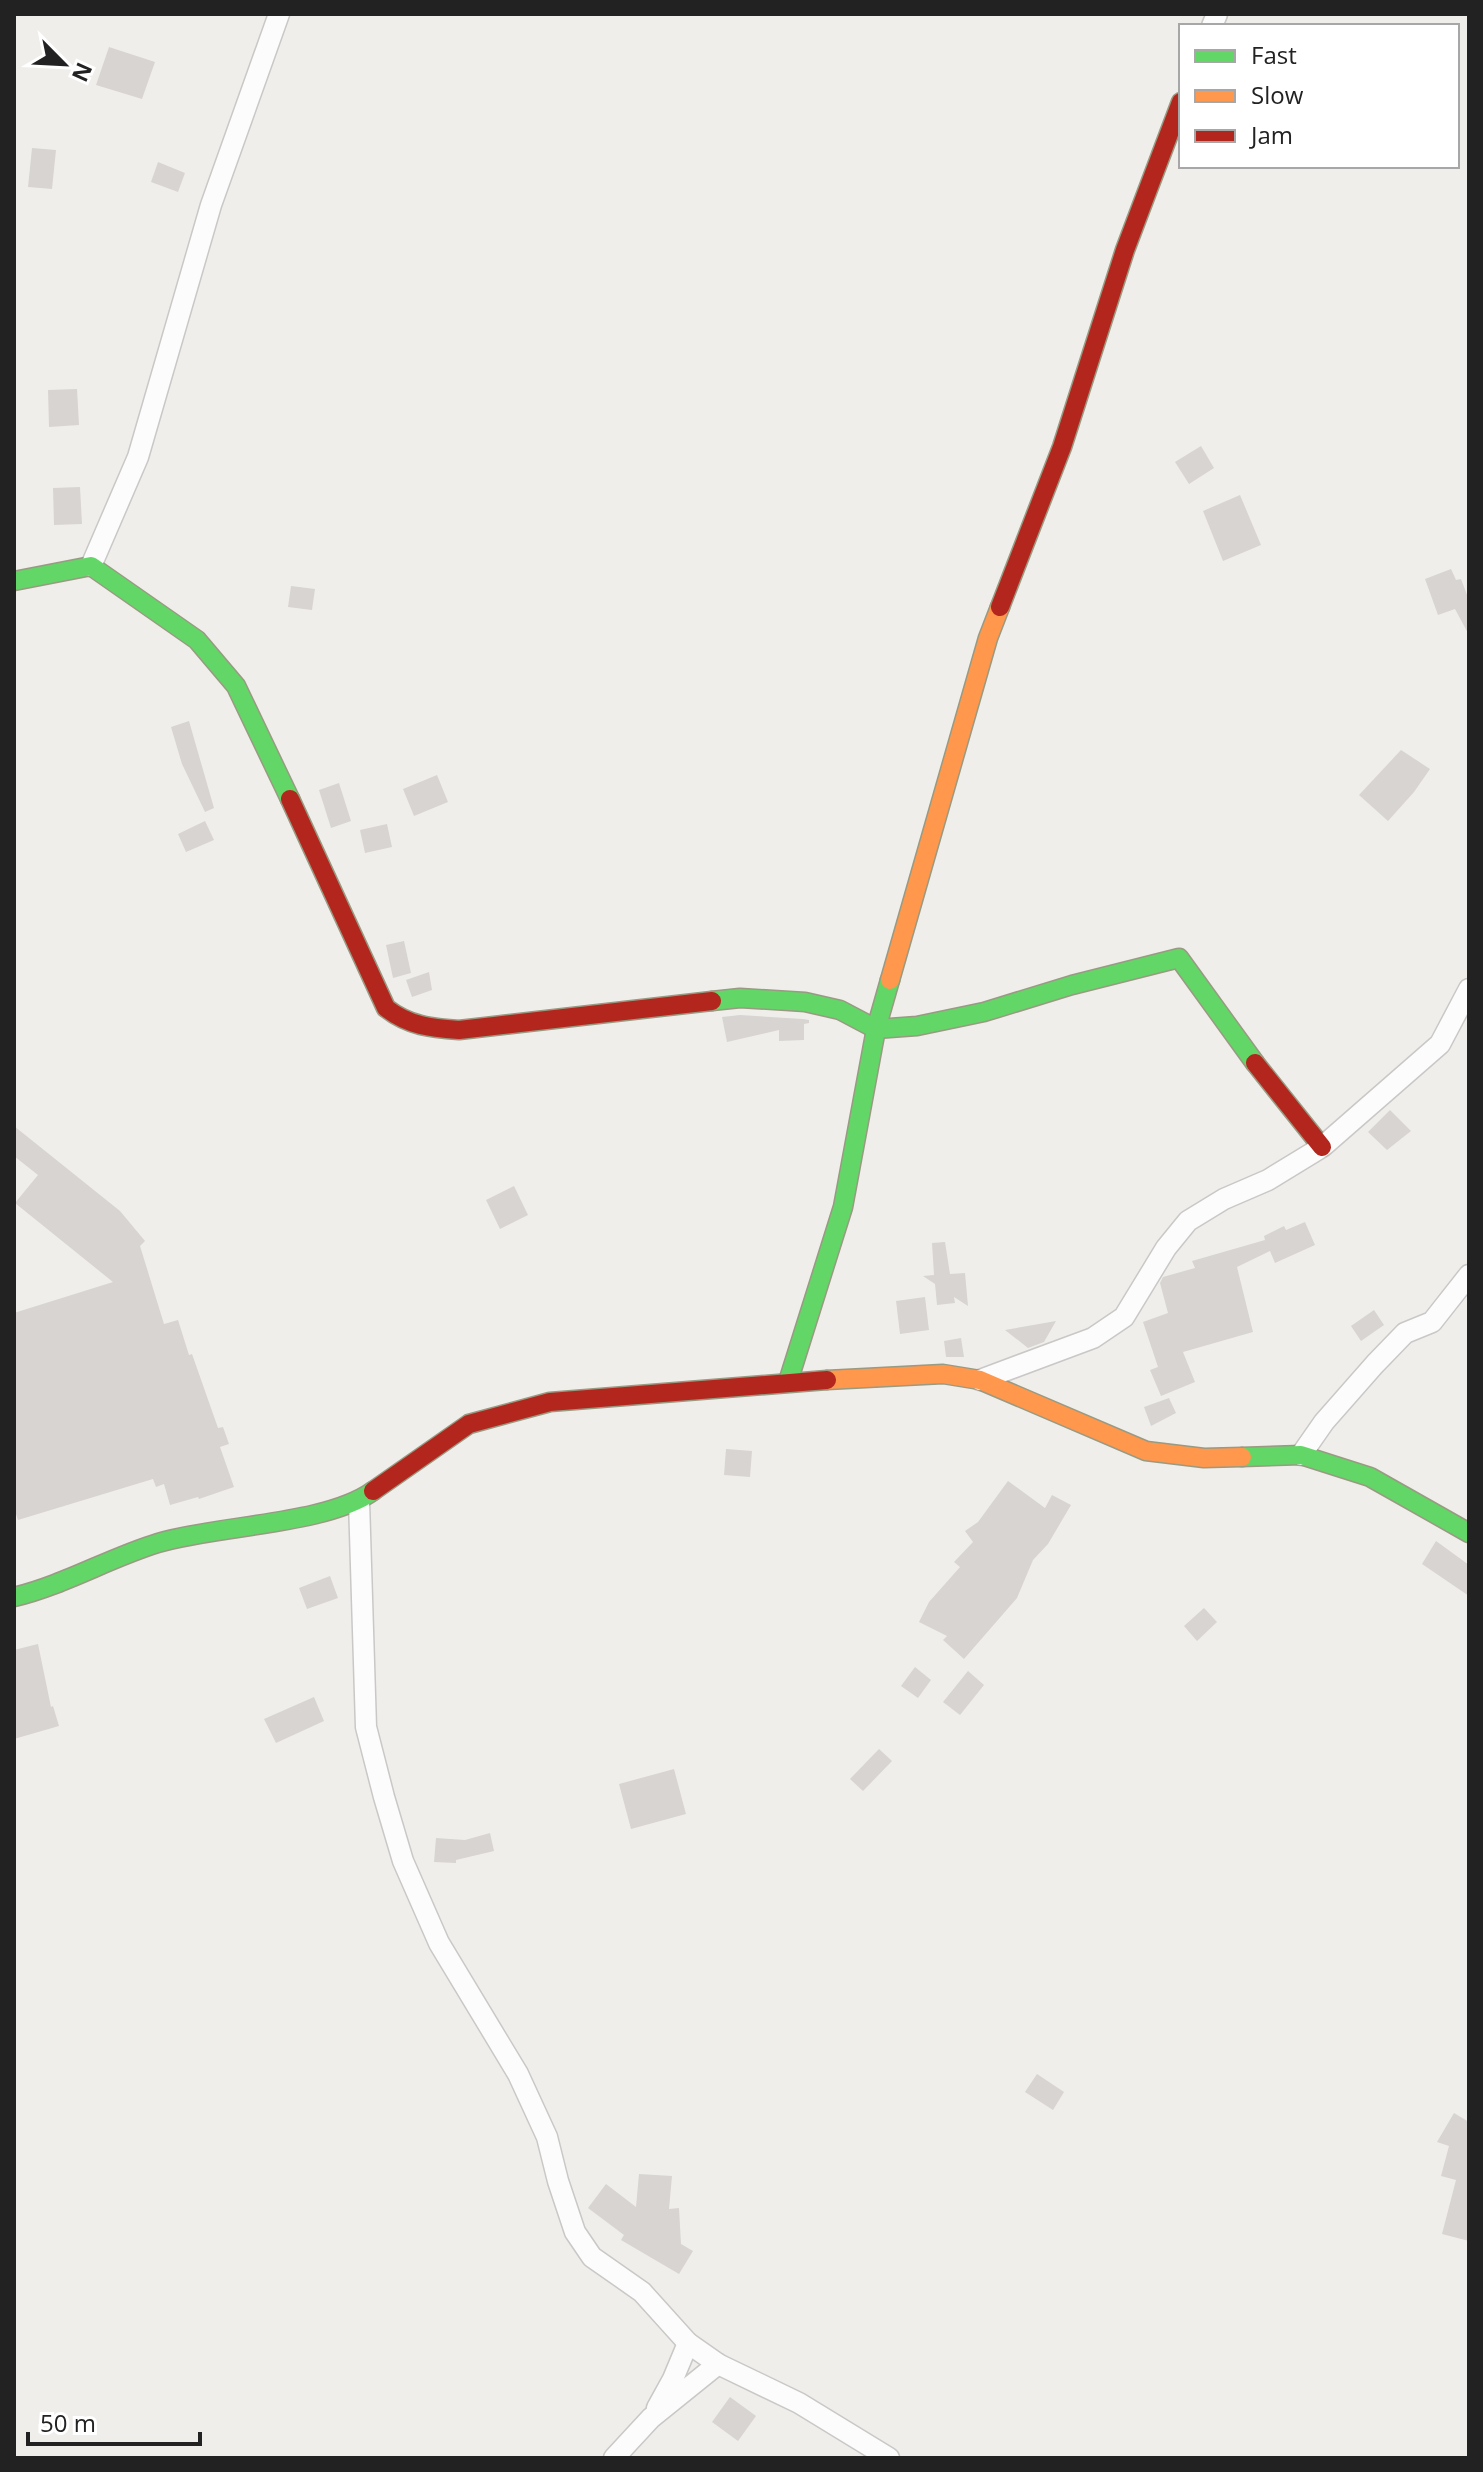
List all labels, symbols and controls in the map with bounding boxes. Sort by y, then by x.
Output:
north arrow [24,24,104,104]
legend [1179,24,1459,168]
text: Fast [1251,38,1297,71]
text: N [66,58,101,87]
text: Slow [1251,78,1304,111]
text: Jam [1249,118,1293,151]
scale bar [28,2396,200,2446]
text: 50 m [40,2406,96,2439]

